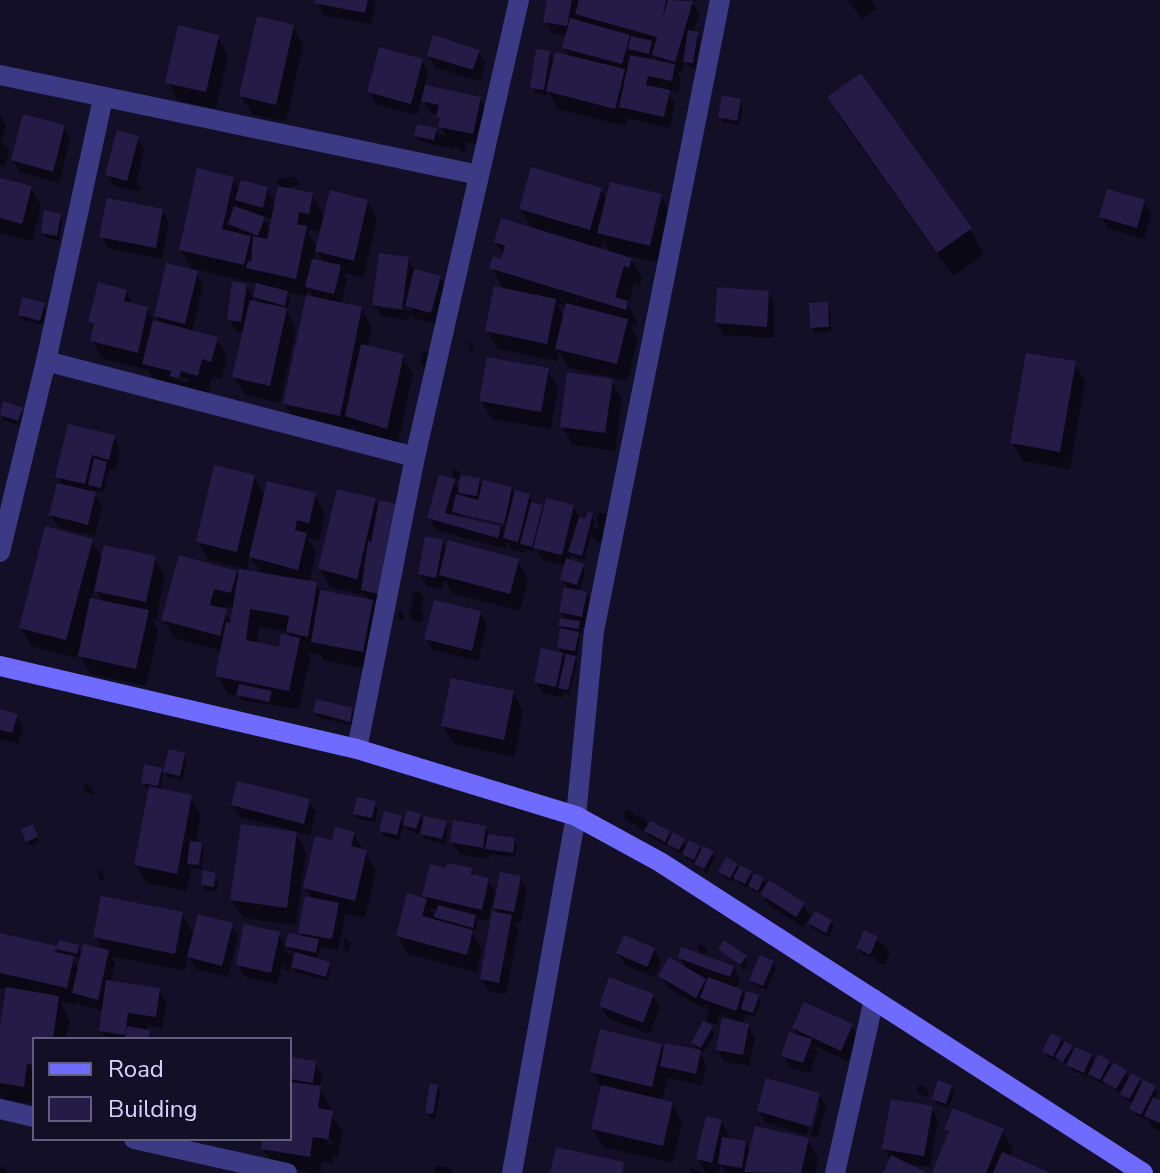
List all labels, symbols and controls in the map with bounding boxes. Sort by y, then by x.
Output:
legend [32,1037,292,1141]
text: Road [108,1053,164,1085]
text: Building [108,1093,198,1125]

